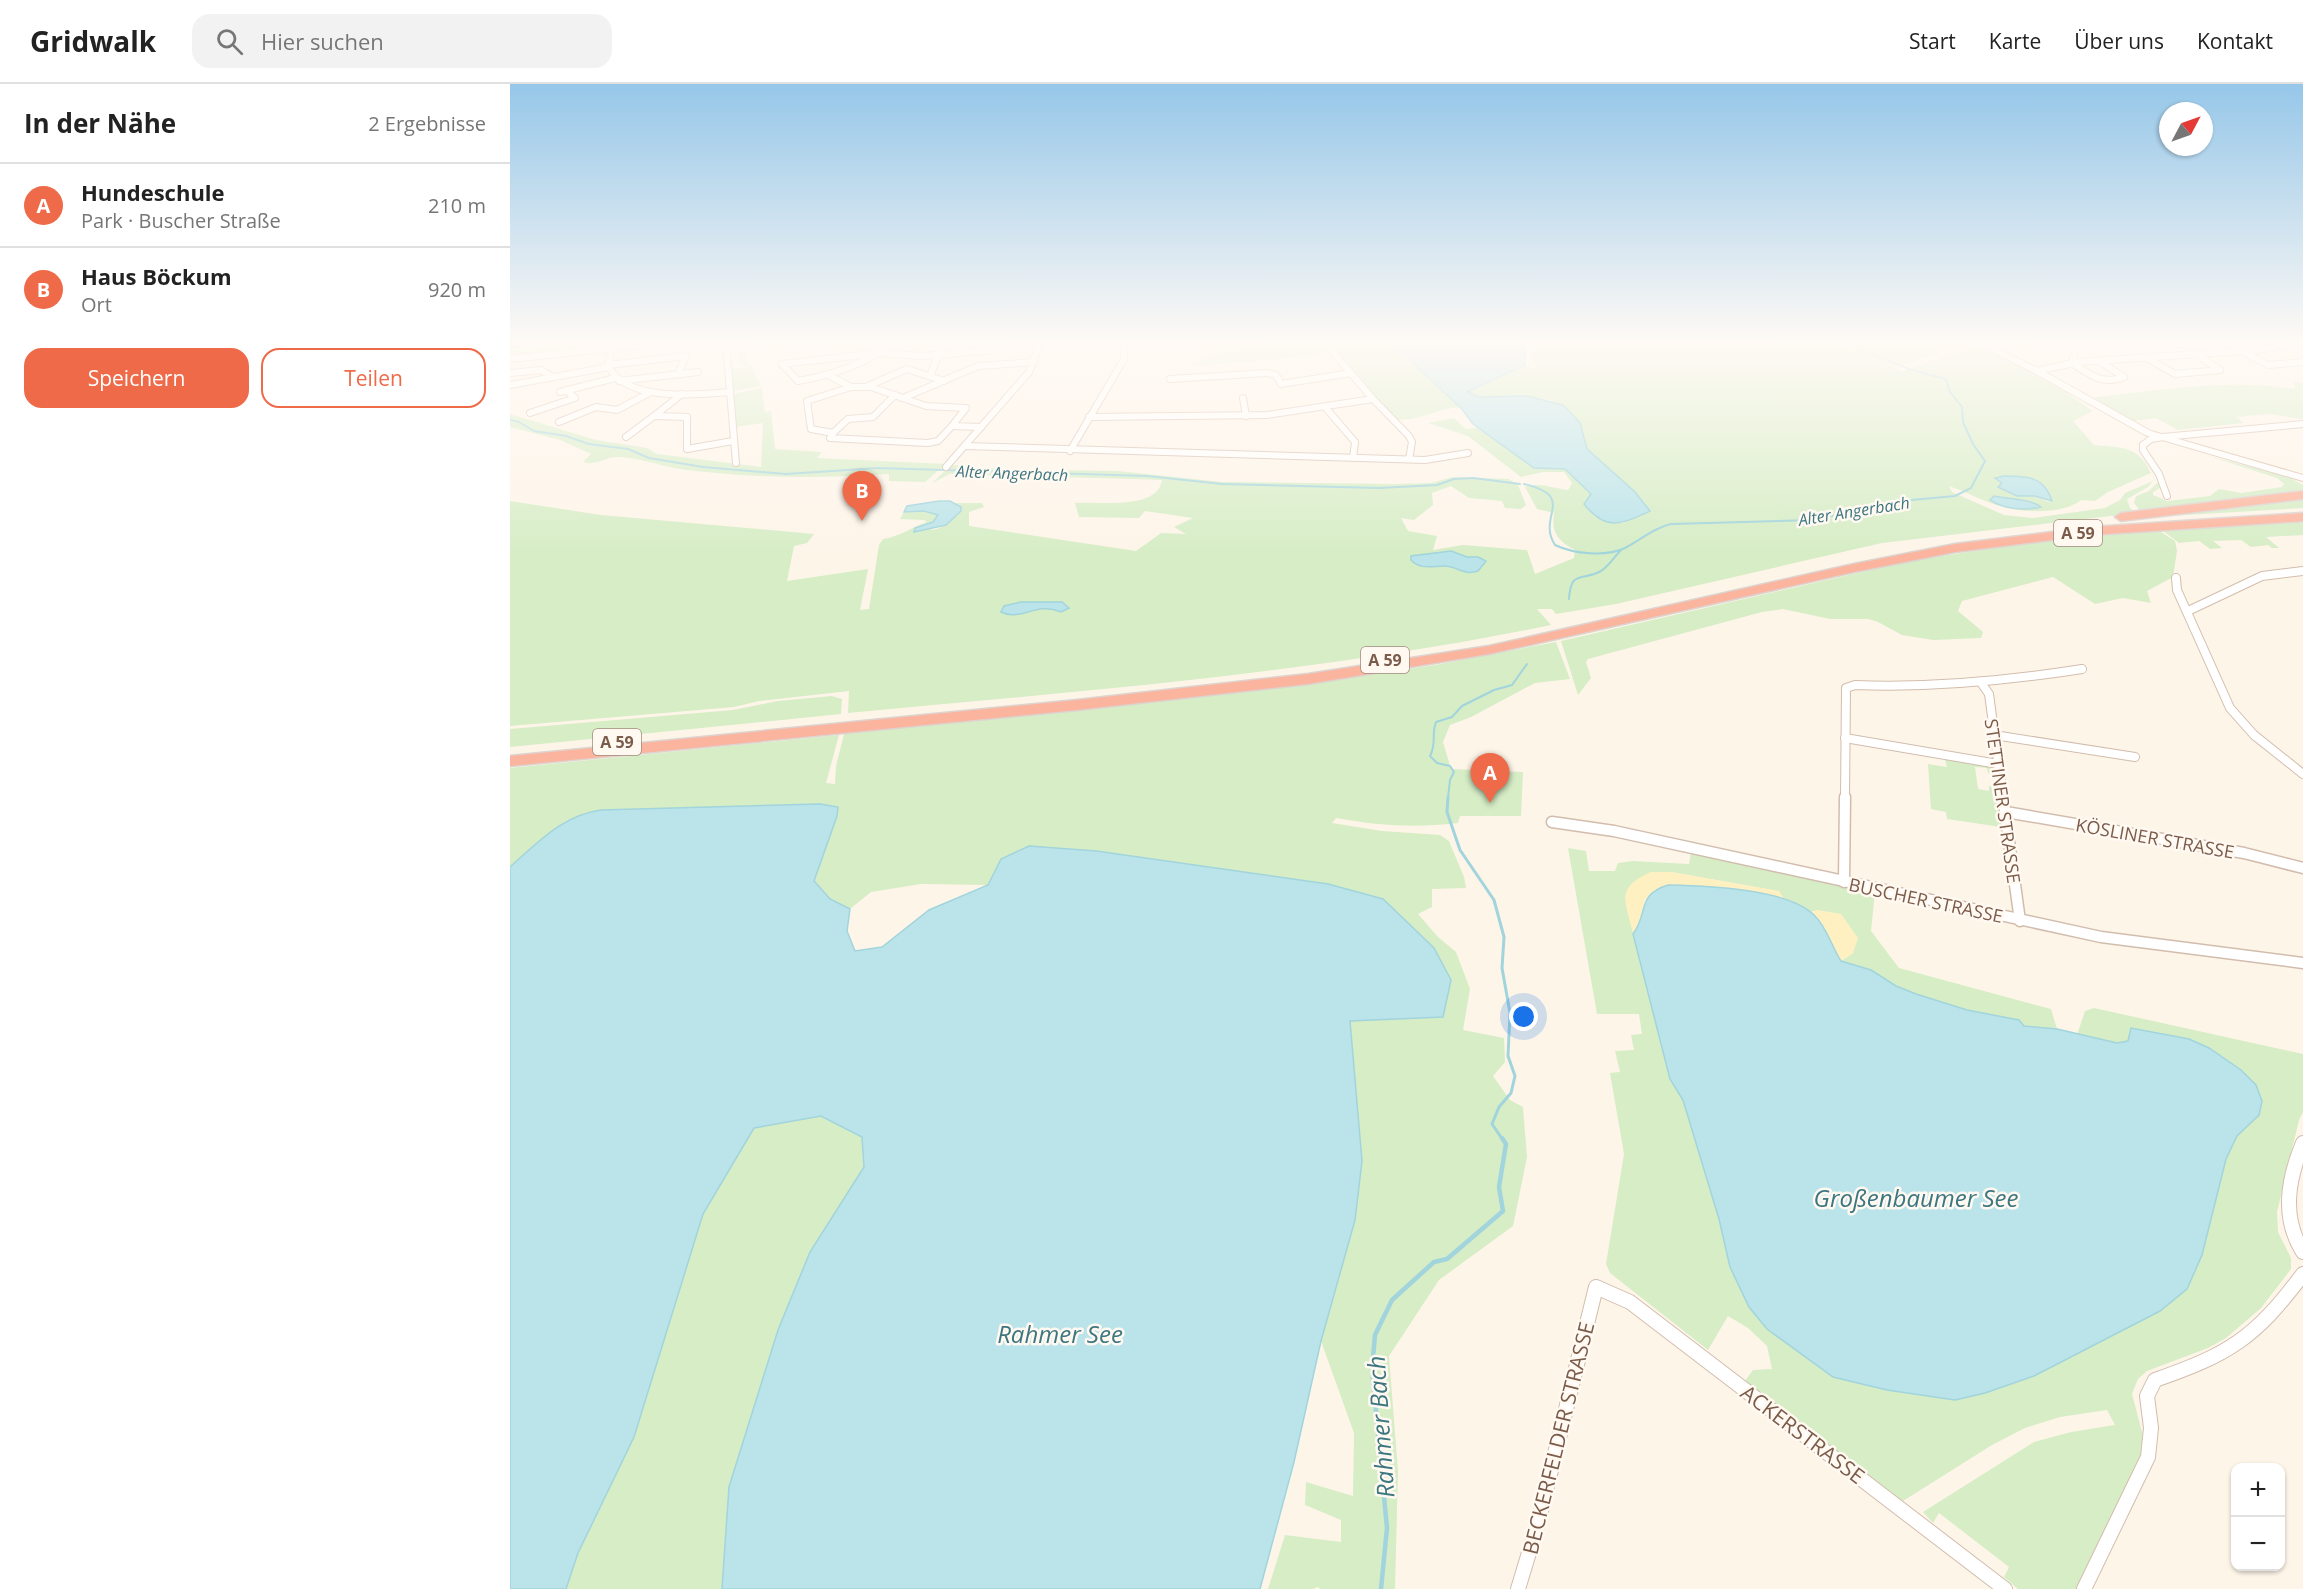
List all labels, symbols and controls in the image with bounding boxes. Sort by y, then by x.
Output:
search box [192,14,612,68]
text: Gridwalk [30,22,156,60]
icon: search [213,25,246,58]
text: Hier suchen [261,26,384,56]
text: Start [1909,27,1956,55]
text: Karte [1989,27,2041,55]
text: Über uns [2074,27,2164,55]
text: Kontakt [2197,27,2273,55]
north arrow [2159,102,2213,156]
text: In der Nähe [24,105,176,141]
text: 2 Ergebnisse [368,110,486,137]
text: Hundeschule [81,177,225,207]
text: A [37,192,50,219]
text: 210 m [428,192,486,219]
text: Park · Buscher Straße [81,207,281,234]
text: Haus Böckum [81,261,232,291]
text: B [37,276,50,303]
text: 920 m [428,276,486,303]
text: Ort [81,291,112,318]
button: Speichern [24,348,249,408]
button: Teilen [261,348,486,408]
water label: Alter Angerbach [955,460,1068,486]
pin: B [842,472,882,521]
water label: Alter Angerbach [1796,491,1911,531]
road number: A 59 [2054,520,2102,546]
road number: A 59 [1361,647,1409,673]
street label: STETTINER STRASSE [1980,717,2026,885]
road number: A 59 [593,729,641,755]
pin: A [1470,754,1510,803]
street label: KÖSLINER STRASSE [2074,812,2236,864]
street label: BUSCHER STRASSE [1847,872,2005,928]
your location [1509,1002,1538,1031]
water label: Großenbaumer See [1814,1181,2018,1214]
water label: Rahmer See [997,1317,1123,1350]
street label: BECKERFELDER STRASSE [1516,1319,1600,1557]
water label: Rahmer Bach [1359,1355,1401,1499]
street label: ACKERSTRASSE [1735,1378,1871,1490]
map controls [2231,1463,2285,1571]
button: + [2231,1463,2285,1517]
button: − [2231,1517,2285,1571]

